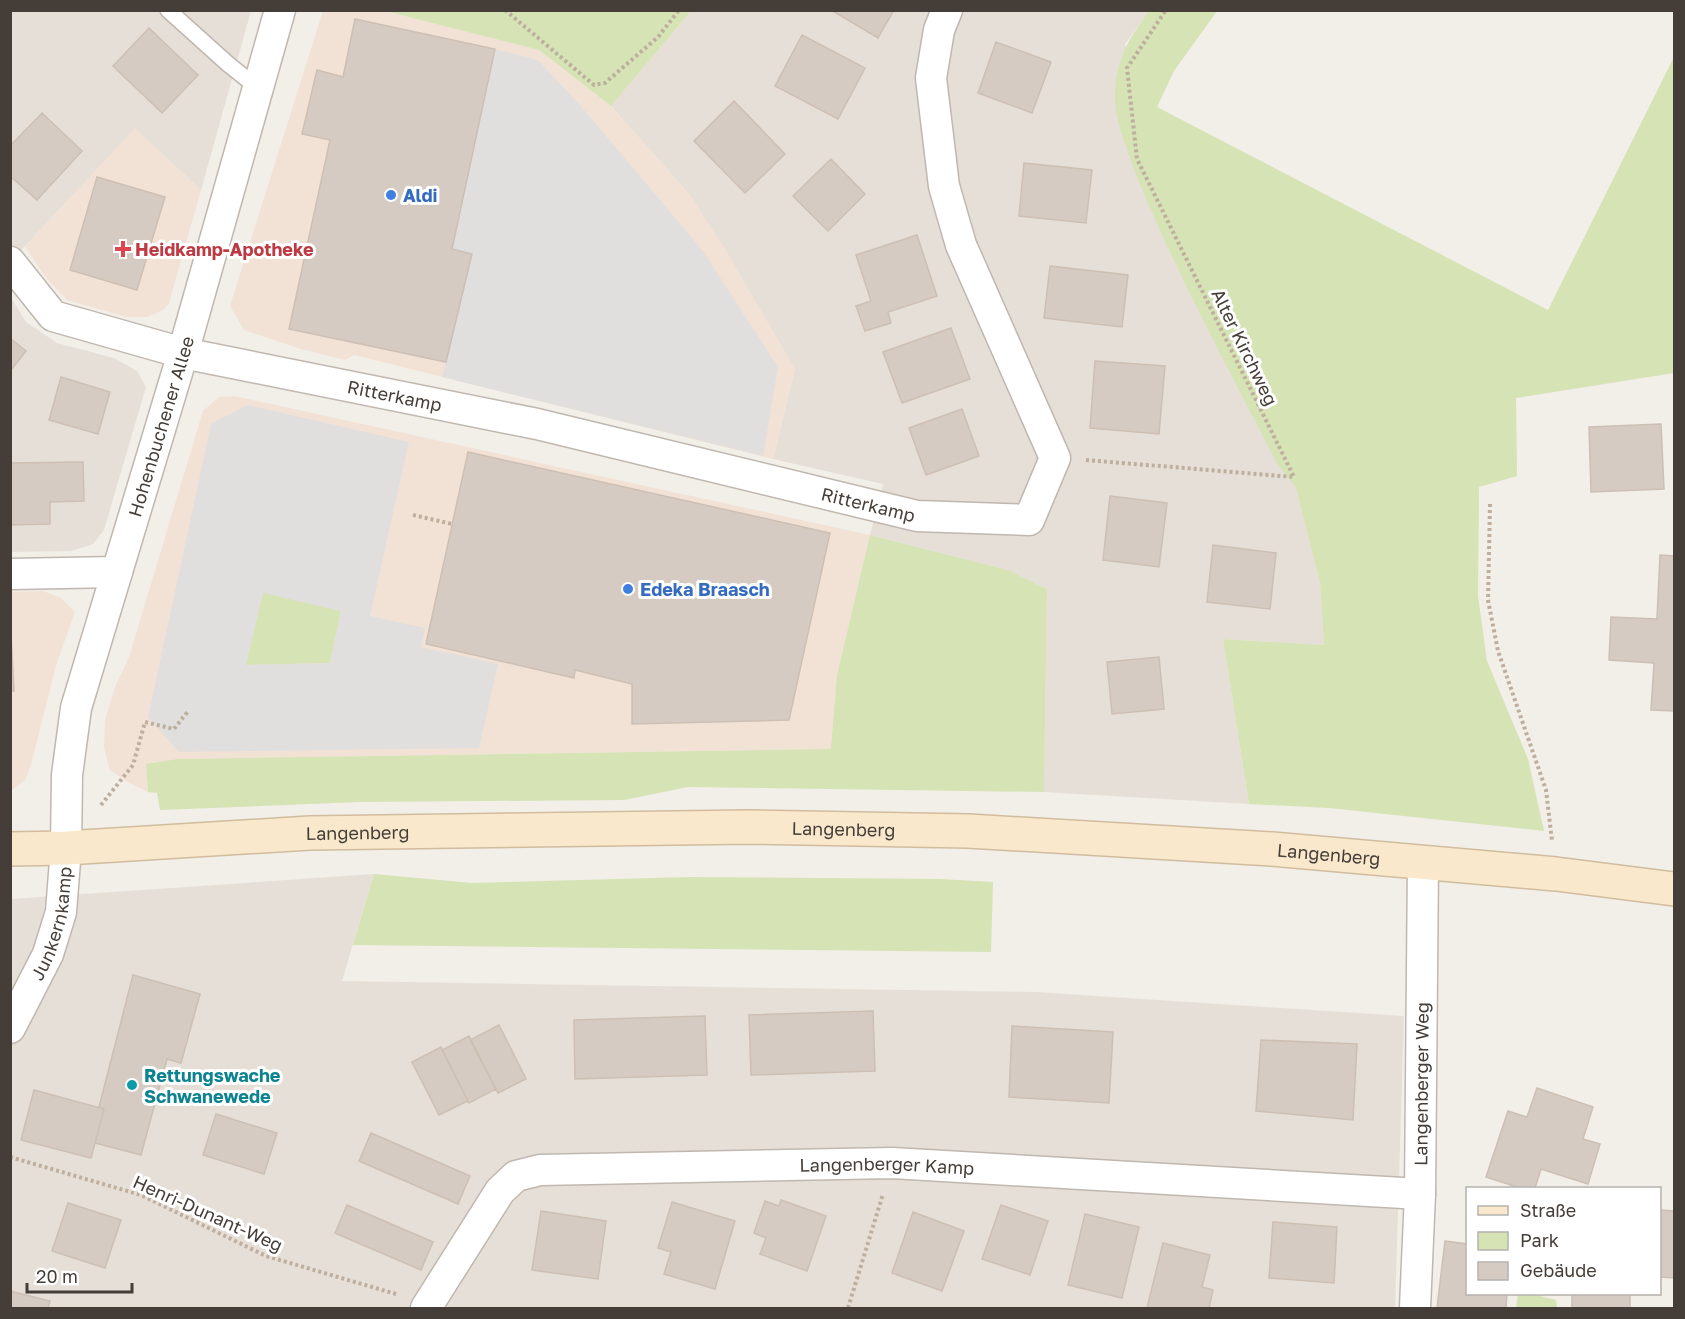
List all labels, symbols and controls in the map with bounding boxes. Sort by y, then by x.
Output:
place label: Aldi [403,184,438,206]
marker: Aldi [384,188,398,202]
place label: Heidkamp-Apotheke [135,238,314,260]
marker: Heidkamp-Apotheke [116,242,130,256]
street label: Alter Kirchweg [1207,285,1283,409]
street label: Hohenbuchener Allee [123,334,198,519]
street label: Ritterkamp [345,375,444,416]
street label: Ritterkamp [819,482,917,526]
place label: Edeka Braasch [640,578,770,600]
marker: Edeka Braasch [621,582,635,596]
street label: Langenberg [791,817,896,841]
street label: Langenberg [305,821,410,844]
street label: Langenberg [1276,838,1381,869]
street label: Junkernkamp [25,866,76,984]
street label: Langenberger Weg [1409,1002,1433,1166]
place label: Rettungswache Schwanewede [144,1064,281,1107]
marker: Rettungswache Schwanewede [125,1078,139,1092]
street label: Langenberger Kamp [799,1152,975,1179]
street label: Henri-Dunant-Weg [130,1170,286,1256]
legend [1466,1187,1661,1295]
text: Straße [1520,1199,1576,1221]
text: Park [1520,1229,1559,1251]
scale bar [27,1256,132,1294]
text: Gebäude [1520,1259,1597,1281]
text: 20 m [36,1265,78,1287]

